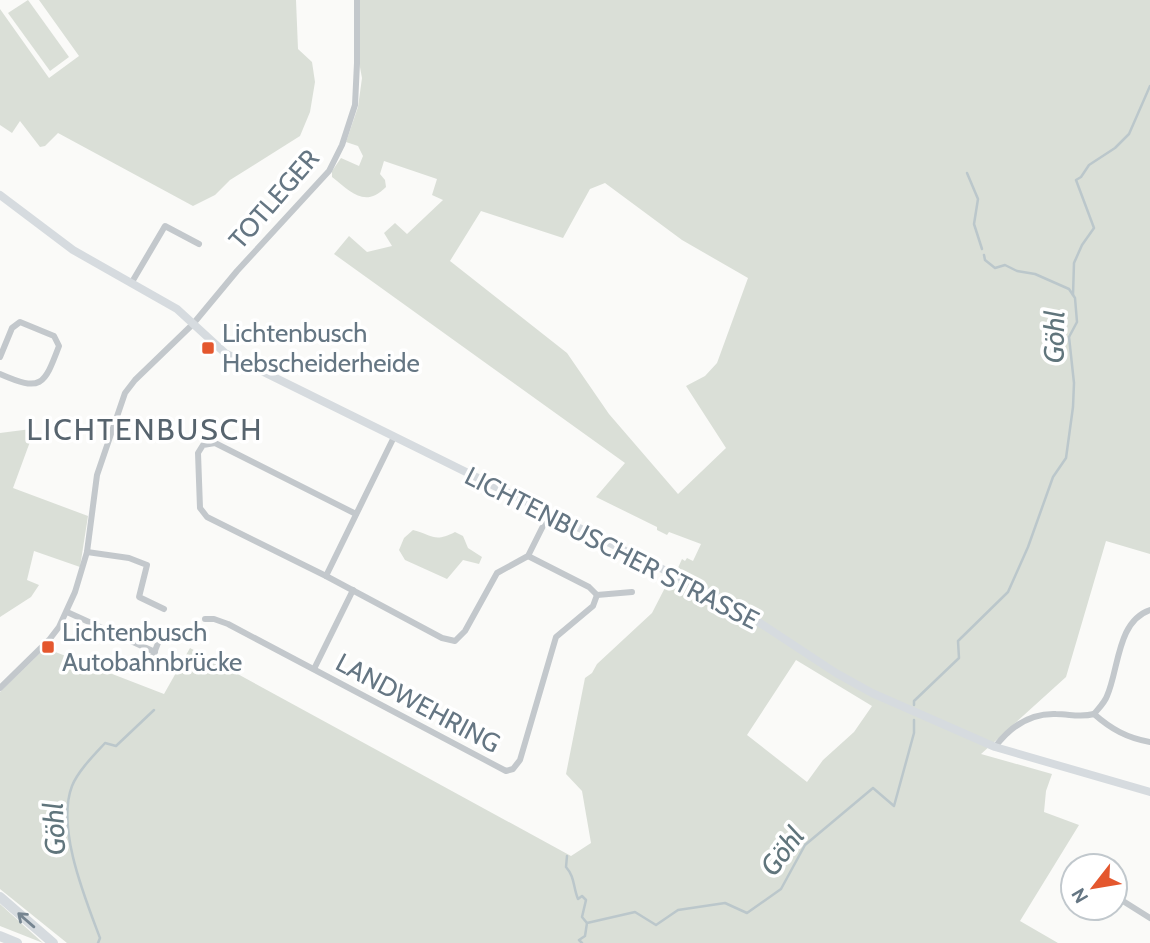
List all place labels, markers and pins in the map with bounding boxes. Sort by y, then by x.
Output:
place label: Lichtenbusch Hebscheiderheide [222,317,420,379]
marker: Lichtenbusch Hebscheiderheide [200,340,216,356]
place label: Lichtenbusch Autobahnbrücke [62,616,242,678]
marker: Lichtenbusch Autobahnbrücke [40,639,56,655]

